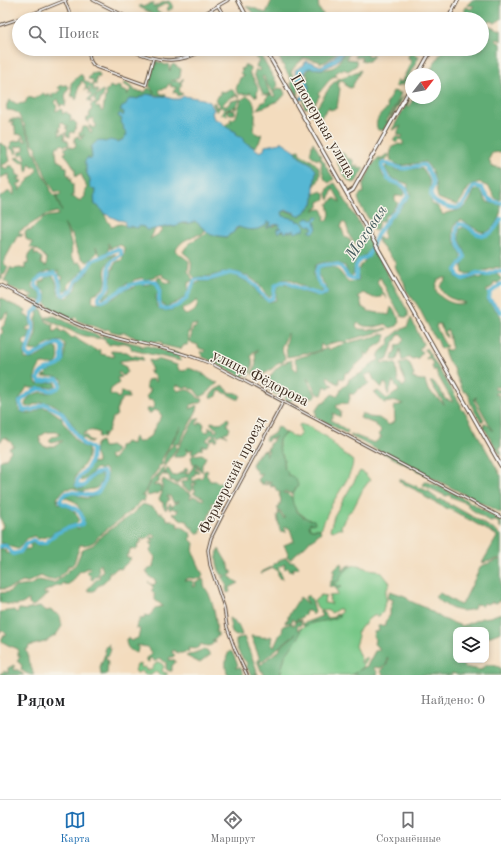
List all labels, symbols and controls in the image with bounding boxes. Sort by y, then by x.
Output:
search box [12,12,489,56]
icon: search [26,23,48,45]
text: Поиск [58,27,99,42]
north arrow [405,68,441,104]
street label: Пионерная улица [286,72,358,181]
water label: Моховая [342,202,391,264]
street label: улица Фёдорова [209,348,311,410]
street label: Фермерский проезд [197,414,269,537]
map controls [453,627,489,663]
button: layers [453,627,489,663]
text: Рядом [16,693,65,710]
text: Найдено: 0 [421,694,485,707]
tab: Карта [60,809,90,847]
tab: Маршрут [210,809,256,847]
tab: Сохранённые [376,809,441,847]

